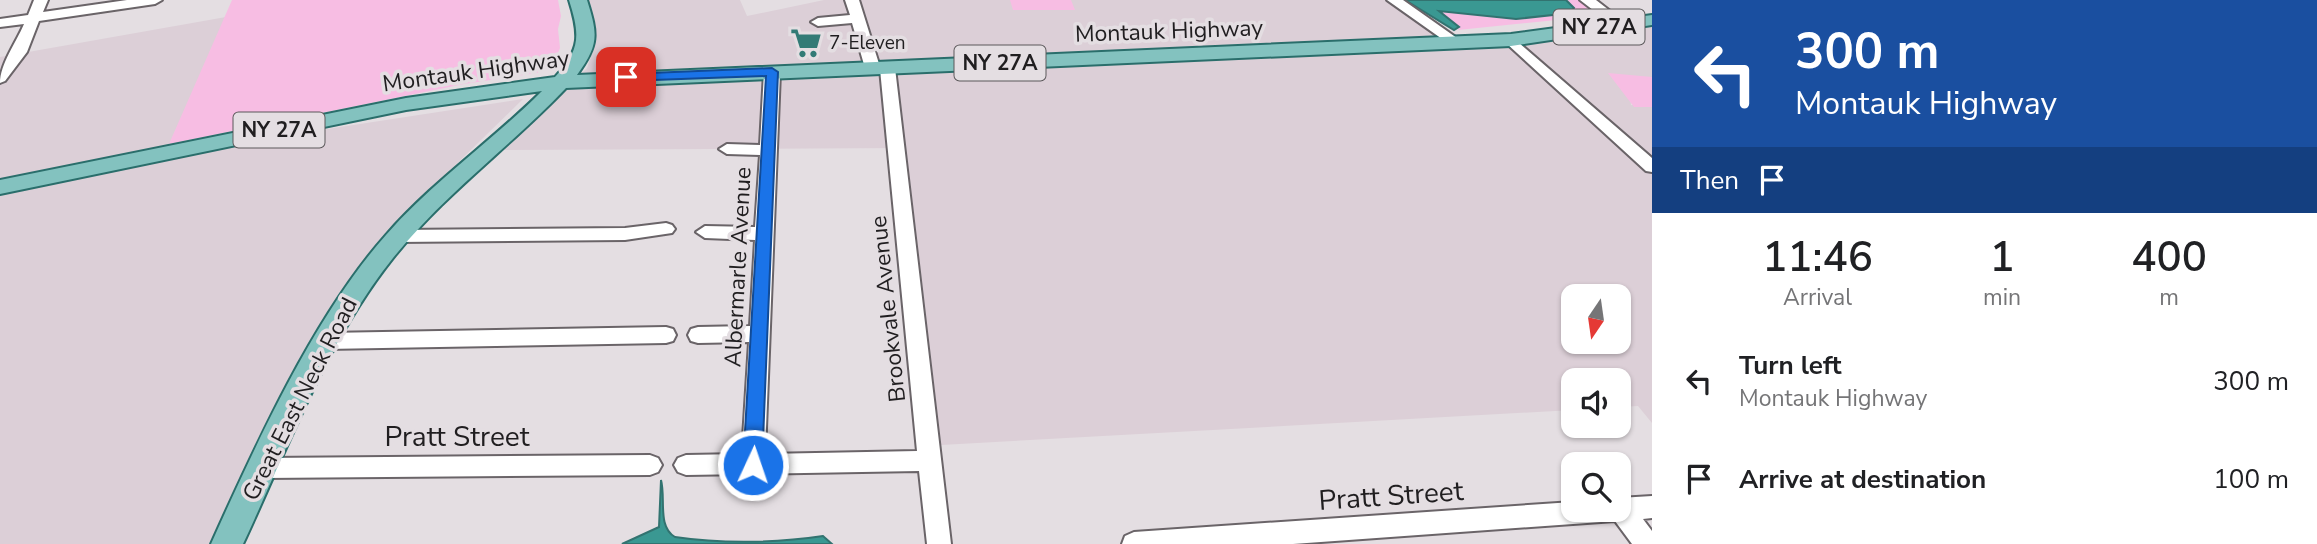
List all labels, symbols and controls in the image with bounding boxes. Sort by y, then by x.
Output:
road number: NY 27A [1554,10,1644,44]
street label: Montauk Highway [1074,12,1264,50]
text: 300 m [1795,18,1939,85]
supermarket icon: 7-Eleven [789,26,823,60]
icon: left [1680,28,1771,119]
place label: 7-Eleven [829,30,906,56]
street label: Montauk Highway [381,43,572,99]
road number: NY 27A [954,46,1046,80]
pin [596,47,656,107]
icon: arrive [607,58,645,96]
text: Montauk Highway [1795,82,2057,125]
road number: NY 27A [233,113,324,148]
icon: arrive [1753,161,1791,199]
text: Then [1680,163,1739,198]
street label: Albermarle Avenue [717,166,759,368]
street label: Brookvale Avenue [863,214,913,404]
text: 11:46 [1762,229,1873,286]
text: 1 [1989,229,2015,286]
text: 400 [2131,229,2207,286]
text: Arrival [1783,282,1852,313]
text: min [1983,282,2021,313]
text: m [2159,282,2179,313]
north arrow [1561,284,1631,354]
map controls [1561,284,1631,522]
street label: Great East Neck Road [235,292,365,506]
text: Turn left [1739,348,1842,383]
icon: left [1680,362,1718,400]
text: 300 m [2213,364,2289,399]
button: sound [1561,368,1631,438]
text: Montauk Highway [1739,383,1927,414]
street label: Pratt Street [385,418,530,456]
position arrow [716,428,790,502]
button: search [1561,452,1631,522]
icon: arrive [1680,460,1718,498]
text: Arrive at destination [1739,462,1986,497]
text: 100 m [2213,462,2289,497]
street label: Pratt Street [1317,472,1465,520]

